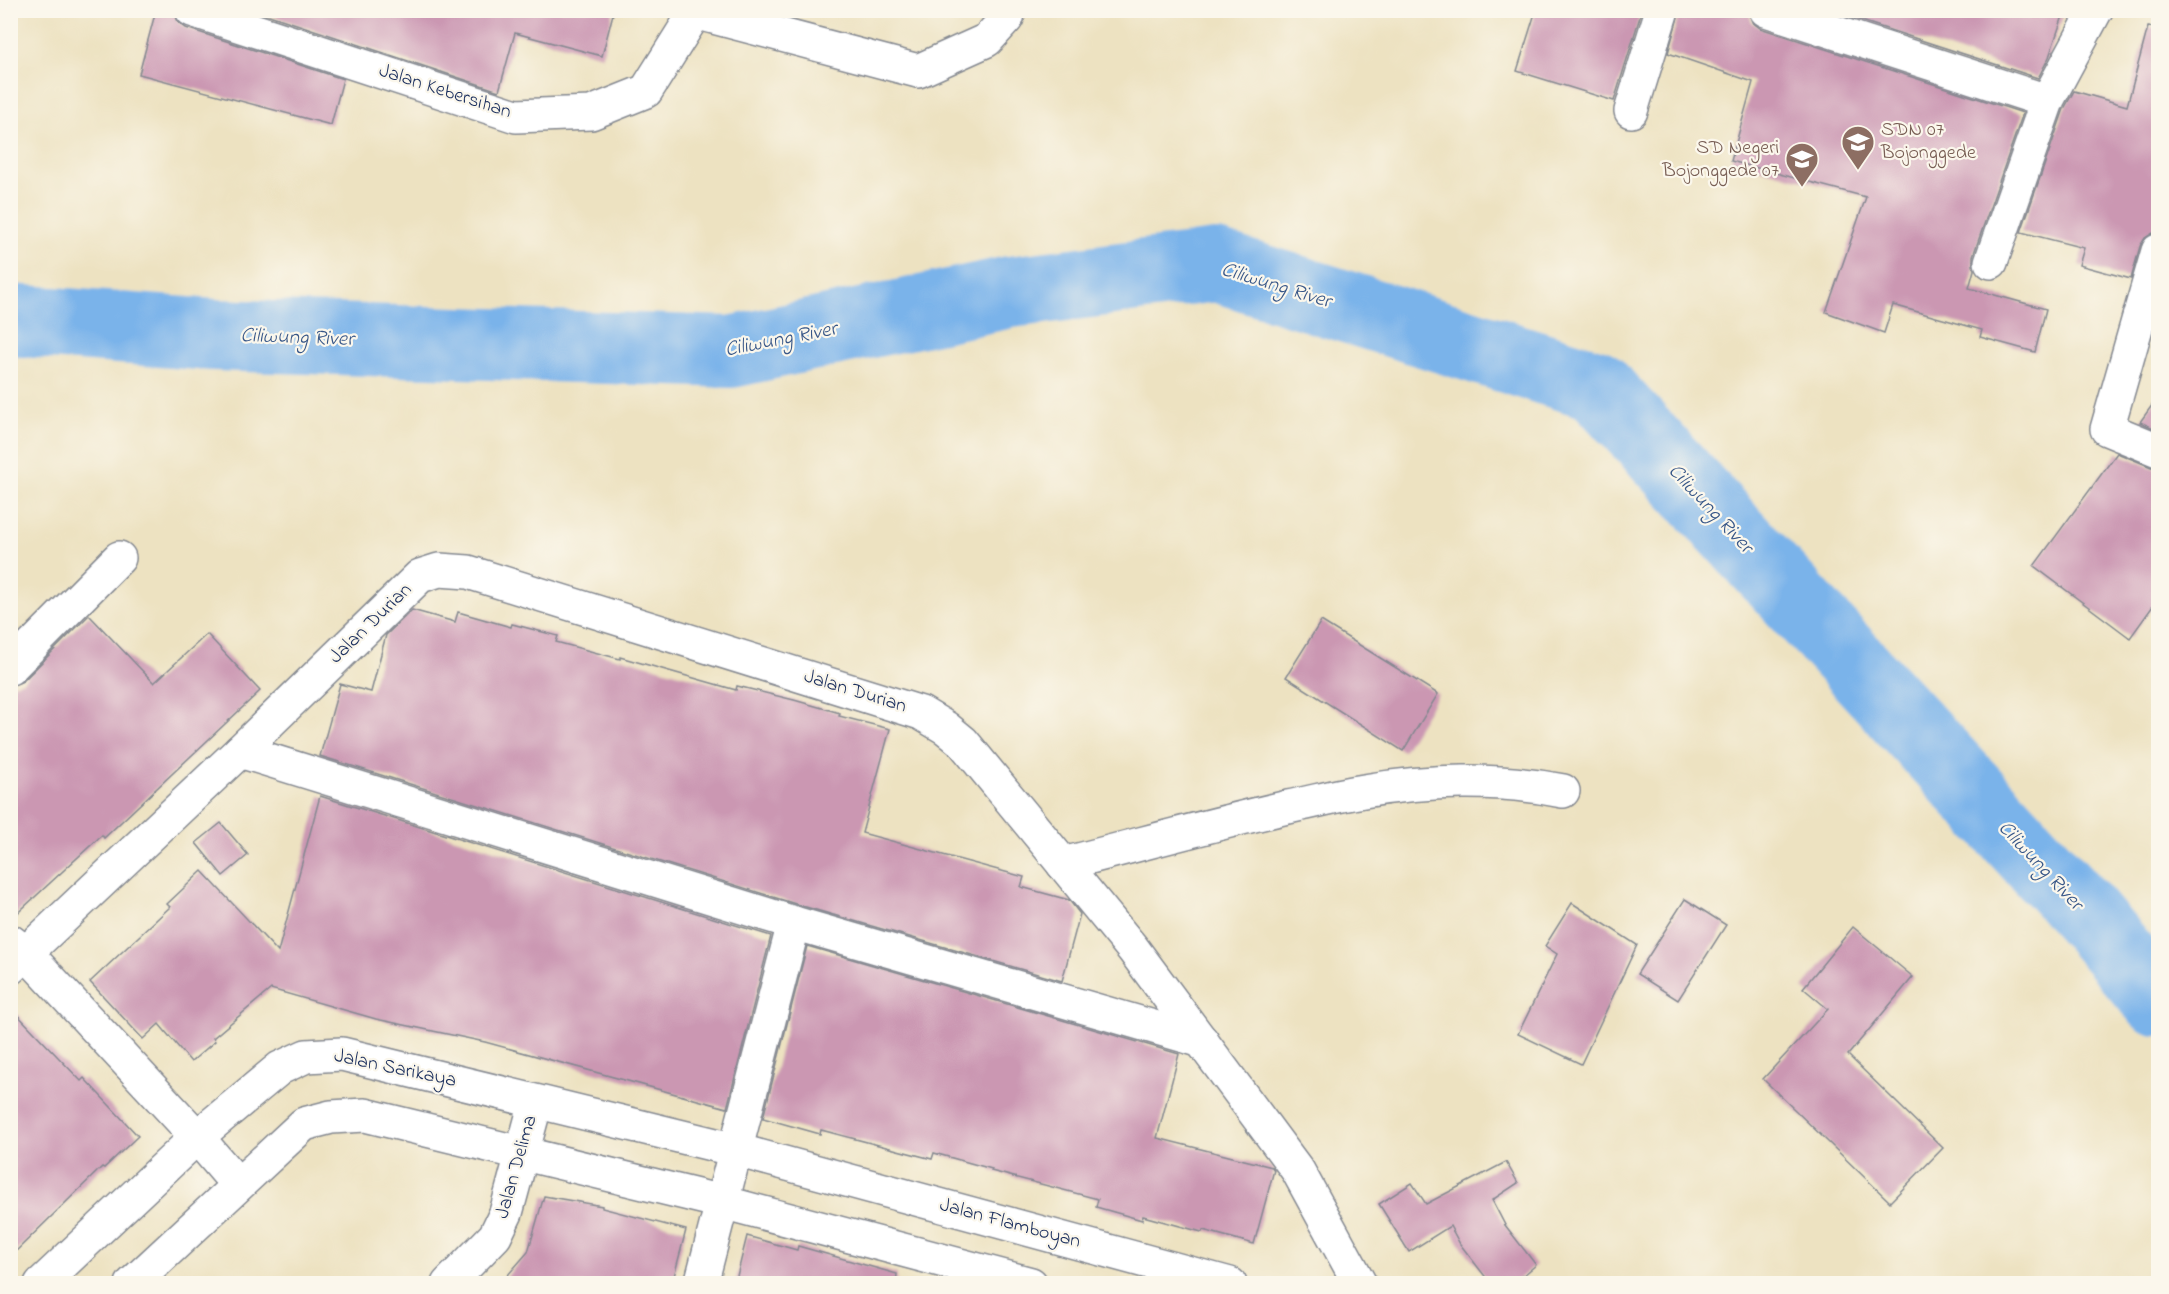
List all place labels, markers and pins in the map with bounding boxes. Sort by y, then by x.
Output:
place label: SDN 07 Bojonggede [1880,116,1976,169]
school or university icon: SDN 07 Bojonggede [1840,124,1876,171]
place label: SD Negeri Bojonggede 07 [1661,134,1779,187]
school or university icon: SD Negeri Bojonggede 07 [1784,141,1820,188]

